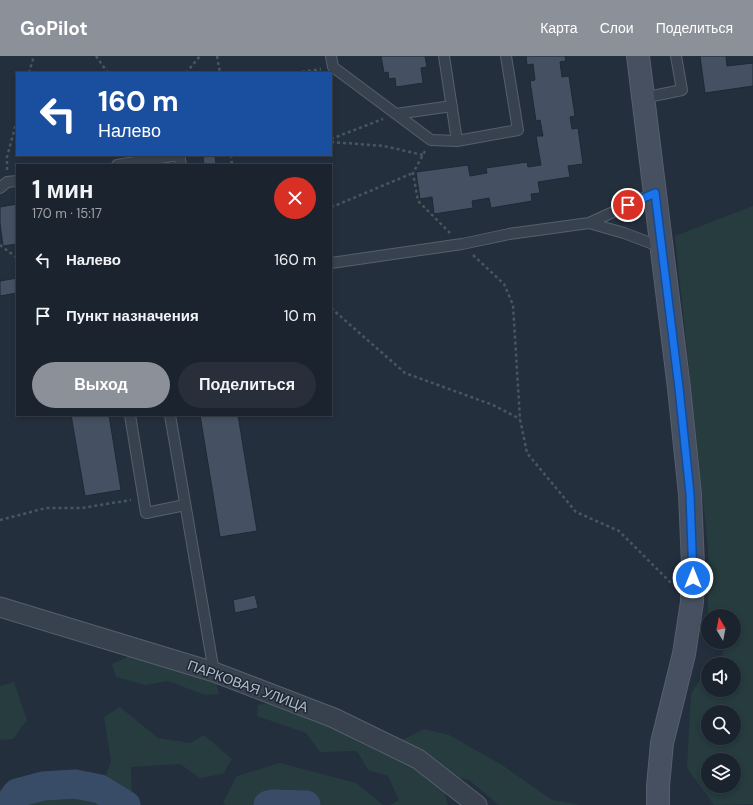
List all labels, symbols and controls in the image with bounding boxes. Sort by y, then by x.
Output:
text: GoPilot [20,16,88,41]
text: Карта [540,19,578,37]
text: Слои [600,19,634,37]
text: Поделиться [656,19,733,37]
text: 160 m [98,83,179,120]
icon: left [32,88,84,140]
text: Налево [98,119,161,143]
text: 1 мин [32,174,93,205]
button: close [274,177,316,219]
pin [611,188,645,222]
icon: arrive [617,194,639,216]
text: 170 m · 15:17 [32,205,102,222]
icon: left [32,249,54,271]
text: Налево [66,250,121,270]
text: 160 m [274,250,316,270]
icon: arrive [32,305,54,327]
text: Пункт назначения [66,306,199,326]
text: 10 m [284,306,316,326]
button: Выход [32,362,170,408]
button: Поделиться [178,362,316,408]
position arrow [672,557,714,599]
north arrow [701,609,741,649]
map controls [701,609,741,793]
street label: ПАРКОВАЯ УЛИЦА [185,656,311,716]
button: sound [701,657,741,697]
button: search [701,705,741,745]
button: layers [701,753,741,793]

